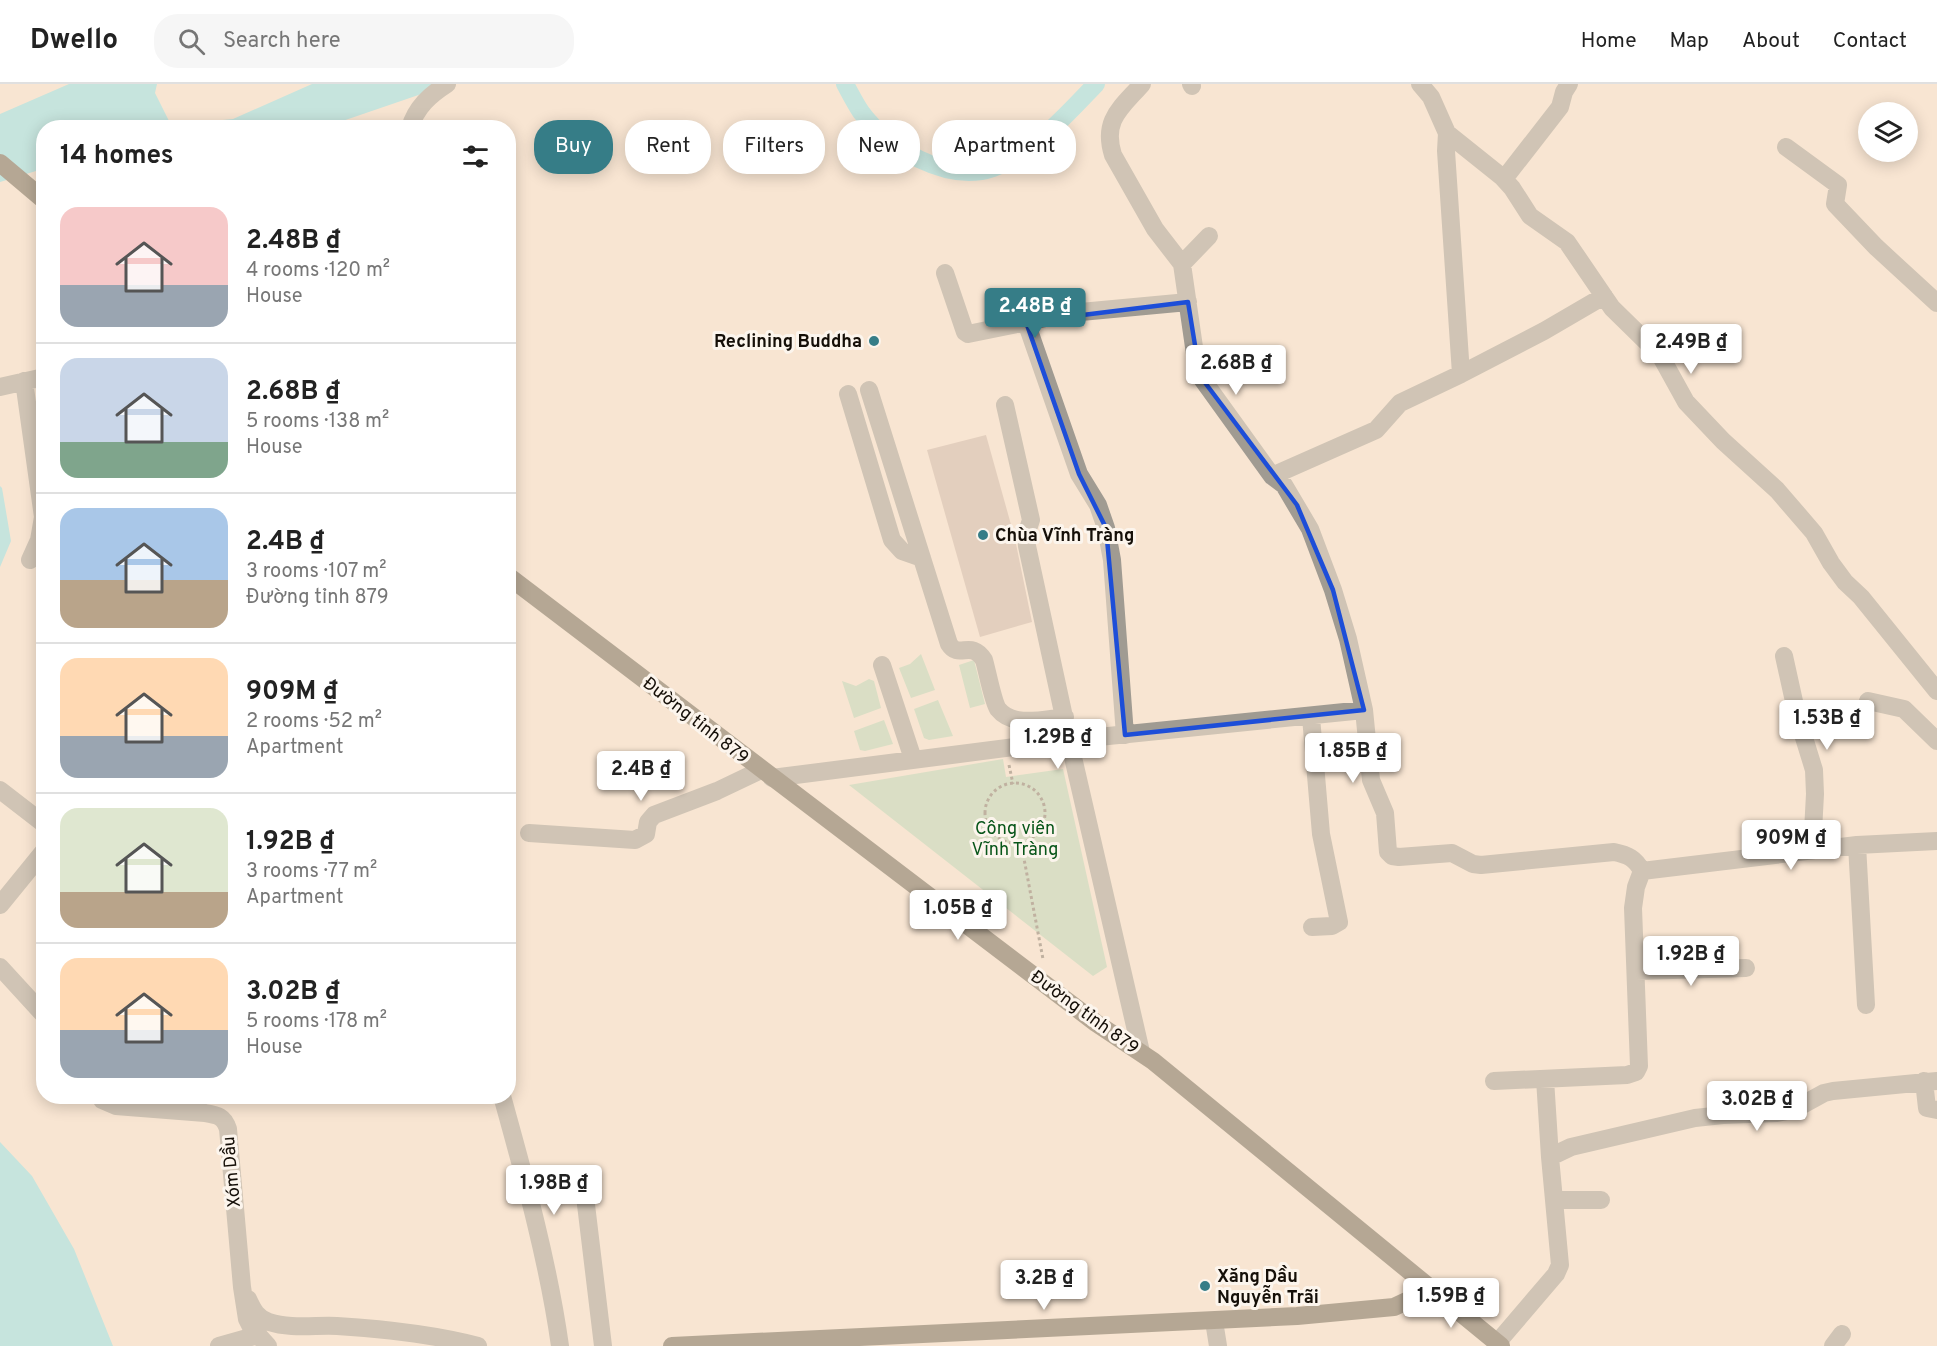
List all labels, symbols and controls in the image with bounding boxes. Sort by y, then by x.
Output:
search box [154,14,574,68]
text: Dwello [30,23,118,59]
icon: search [175,25,208,58]
text: Search here [223,28,341,55]
text: Home [1581,28,1637,55]
text: Map [1670,28,1709,55]
text: About [1742,28,1800,55]
text: Contact [1833,28,1907,55]
map controls [1858,102,1918,162]
button: layers [1858,102,1918,162]
chip: Buy [534,120,613,174]
chip: Rent [625,120,711,174]
chip: Filters [723,120,825,174]
chip: New [837,120,920,174]
chip: Apartment [932,120,1076,174]
text: 14 homes [60,140,174,173]
icon: filters [459,140,492,173]
text: 2.48B ₫ [246,225,341,258]
icon: home [108,231,180,303]
text: 4 rooms · 120 m² [246,258,390,284]
text: House [246,284,302,310]
pin: 2.48B ₫ [980,288,1090,339]
text: 2.48B ₫ [999,294,1071,320]
pin: 2.49B ₫ [1636,324,1746,375]
text: 2.49B ₫ [1655,330,1727,356]
place label: Reclining Buddha [714,331,862,354]
marker: Reclining Buddha [867,334,881,348]
pin: 2.68B ₫ [1181,345,1291,396]
text: 2.68B ₫ [1200,351,1272,377]
text: 2.68B ₫ [246,376,340,409]
icon: home [108,382,180,454]
text: 5 rooms · 138 m² [246,409,389,435]
text: House [246,435,302,461]
place label: Chùa Vĩnh Tràng [995,525,1134,548]
text: 2.4B ₫ [246,526,324,559]
marker: Chùa Vĩnh Tràng [976,528,990,542]
icon: home [108,532,180,604]
text: 3 rooms · 107 m² [246,559,387,585]
text: Đường tỉnh 879 [246,585,389,611]
street label: Đường tỉnh 879 [637,673,753,770]
text: 909M ₫ [246,676,338,709]
icon: home [108,682,180,754]
pin: 1.53B ₫ [1772,700,1882,751]
text: 1.53B ₫ [1793,706,1861,732]
text: 2 rooms · 52 m² [246,709,382,735]
pin: 1.29B ₫ [1003,719,1113,770]
text: 1.29B ₫ [1024,725,1092,751]
pin: 1.85B ₫ [1298,733,1408,784]
text: Apartment [246,735,344,761]
text: 1.85B ₫ [1319,739,1387,765]
pin: 2.4B ₫ [592,751,690,802]
text: 2.4B ₫ [611,757,671,783]
park label: Công viên Vĩnh Tràng [972,818,1058,862]
pin: 909M ₫ [1742,820,1840,871]
text: 1.92B ₫ [246,826,334,859]
text: 909M ₫ [1756,826,1826,852]
icon: home [108,832,180,904]
text: 3 rooms · 77 m² [246,859,377,885]
text: Apartment [246,885,344,911]
pin: 1.05B ₫ [903,890,1013,941]
text: 1.05B ₫ [924,896,992,922]
pin: 1.92B ₫ [1636,936,1746,987]
text: 1.92B ₫ [1657,942,1725,968]
street label: Đường tỉnh 879 [1025,966,1143,1060]
text: 3.02B ₫ [246,976,340,1009]
icon: home [108,982,180,1054]
text: 5 rooms · 178 m² [246,1009,387,1035]
text: House [246,1035,302,1061]
pin: 3.02B ₫ [1702,1081,1812,1132]
text: 3.02B ₫ [1721,1087,1793,1113]
street label: Xóm Dầu [217,1135,247,1209]
pin: 1.98B ₫ [499,1165,609,1216]
text: 1.98B ₫ [520,1171,588,1197]
pin: 3.2B ₫ [995,1260,1093,1311]
place label: Xăng Dầu Nguyễn Trãi [1217,1265,1319,1310]
text: 3.2B ₫ [1015,1266,1073,1292]
pin: 1.59B ₫ [1396,1278,1506,1329]
marker: Xăng Dầu Nguyễn Trãi [1198,1279,1212,1293]
text: 1.59B ₫ [1417,1284,1485,1310]

